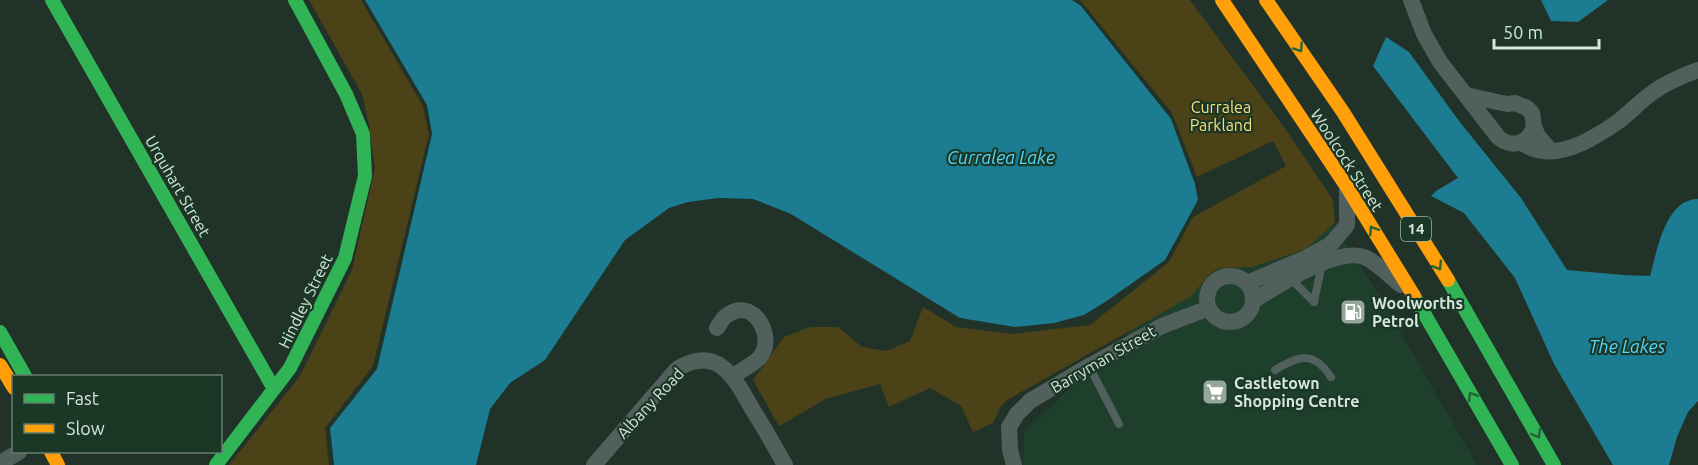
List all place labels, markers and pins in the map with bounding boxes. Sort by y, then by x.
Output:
place label: Woolworths Petrol [1372,294,1463,330]
fuel station icon: Woolworths Petrol [1338,297,1368,327]
place label: Castletown Shopping Centre [1234,374,1360,410]
supermarket icon: Castletown Shopping Centre [1200,377,1230,407]

